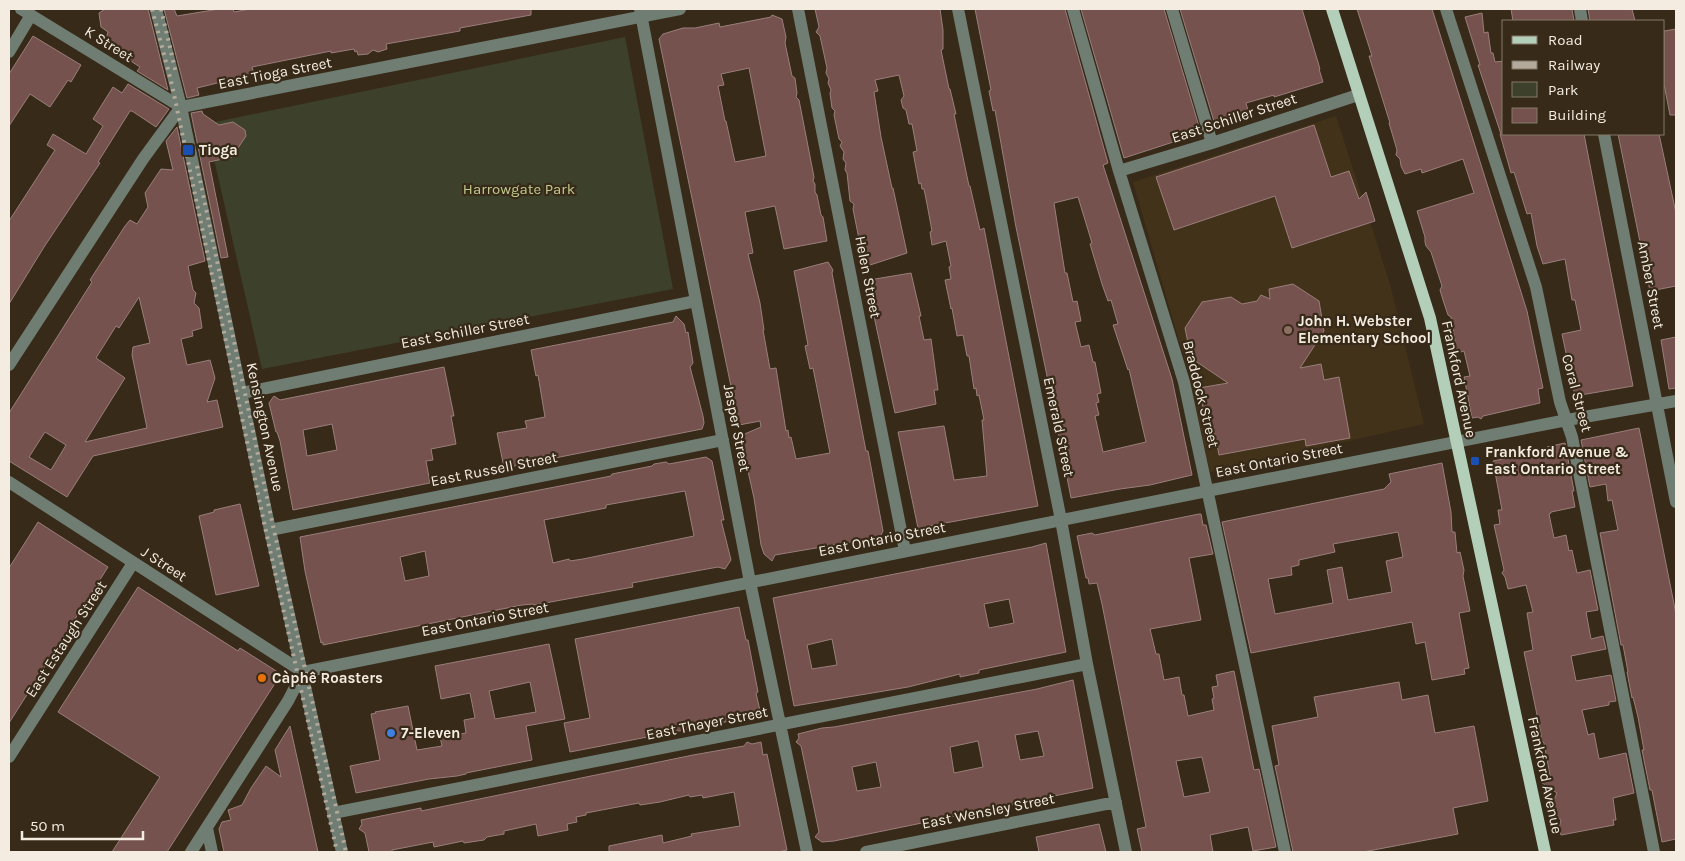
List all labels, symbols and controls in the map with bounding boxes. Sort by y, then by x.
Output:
legend [1502,20,1665,135]
street label: K Street [81,22,137,66]
text: Road [1548,31,1583,49]
street label: East Tioga Street [217,53,334,93]
text: Railway [1548,56,1600,74]
text: Park [1548,81,1578,99]
street label: East Schiller Street [1169,89,1299,147]
text: Building [1548,106,1606,124]
place label: Tioga [199,141,238,159]
marker: Tioga [181,143,195,157]
park label: Harrowgate Park [463,180,575,198]
street label: Helen Street [851,234,885,320]
street label: Amber Street [1634,239,1668,331]
street label: East Schiller Street [399,310,531,352]
place label: John H. Webster Elementary School [1298,312,1431,347]
street label: Frankford Avenue [1438,319,1480,439]
marker: John H. Webster Elementary School [1282,324,1294,336]
street label: Braddock Street [1179,339,1223,450]
street label: Coral Street [1558,352,1596,434]
street label: Kensington Avenue [243,361,287,493]
street label: Emerald Street [1040,375,1078,479]
street label: Jasper Street [720,383,754,474]
street label: East Ontario Street [1214,439,1344,481]
place label: Frankford Avenue & East Ontario Street [1485,443,1629,478]
street label: East Russell Street [429,448,559,490]
marker: Frankford Avenue & East Ontario Street [1469,455,1481,467]
street label: East Ontario Street [817,518,947,560]
street label: J Street [138,543,190,586]
street label: East Estaugh Street [22,577,111,701]
street label: East Ontario Street [420,598,550,640]
place label: Càphê Roasters [272,669,383,687]
marker: Càphê Roasters [256,672,268,684]
street label: East Thayer Street [645,702,770,744]
street label: Frankford Avenue [1524,715,1566,835]
place label: 7-Eleven [401,724,460,742]
marker: 7-Eleven [385,727,397,739]
street label: East Wensley Street [920,789,1056,833]
scale bar [22,808,144,840]
text: 50 m [30,817,65,835]

